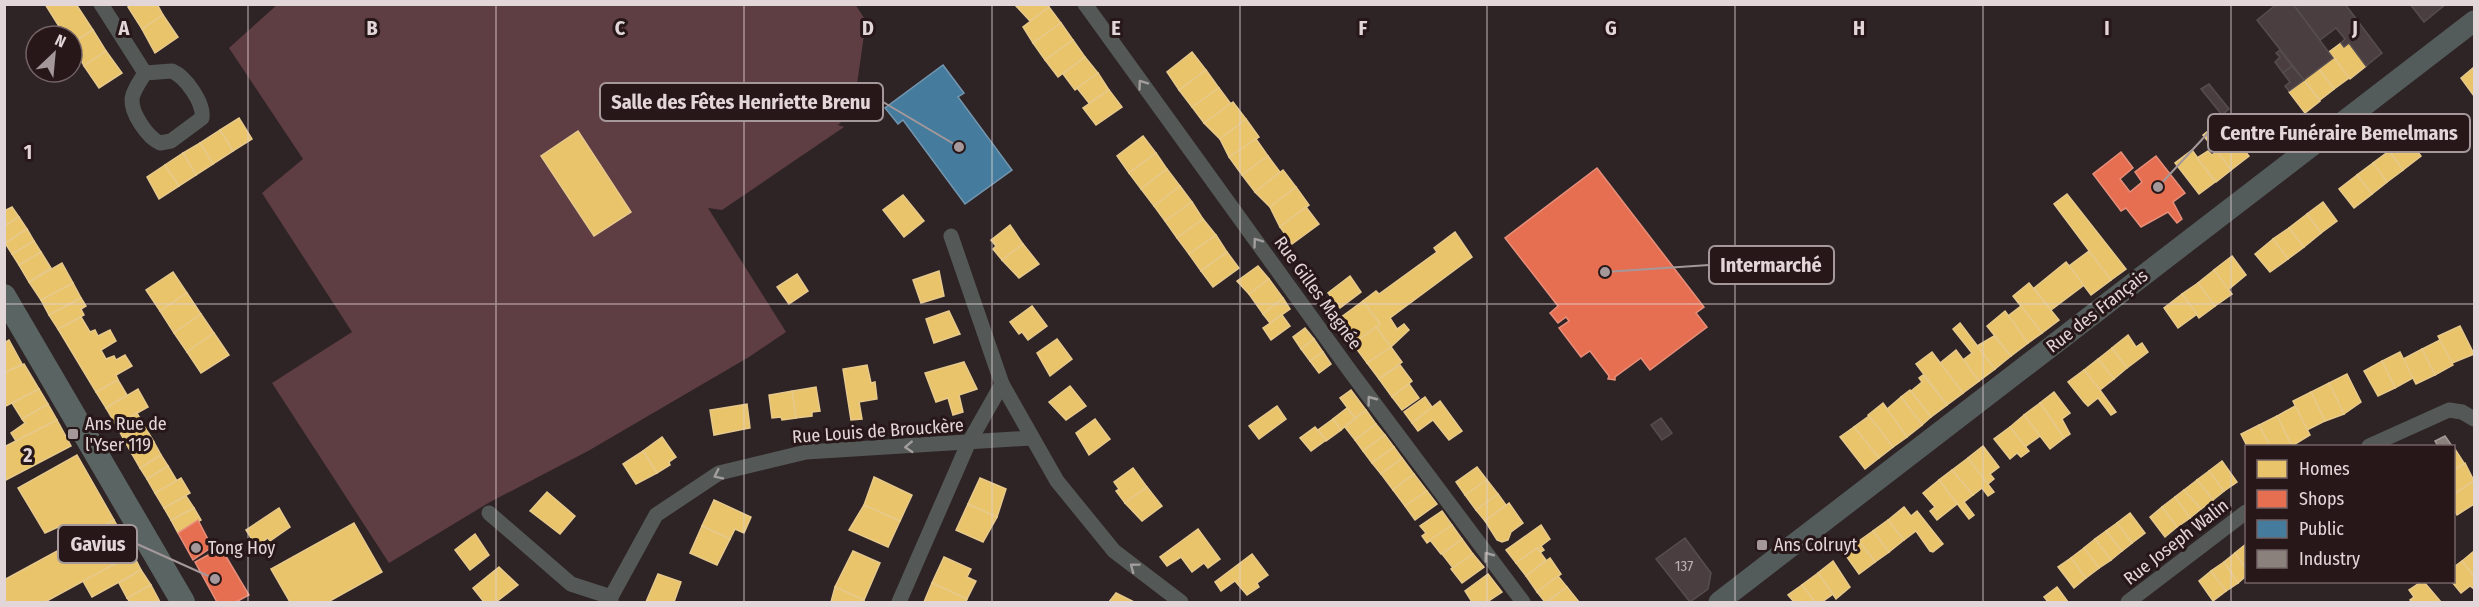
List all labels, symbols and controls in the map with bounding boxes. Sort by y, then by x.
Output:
text: A [118,16,131,40]
text: B [366,16,378,40]
text: C [615,16,626,40]
text: D [862,16,874,40]
text: E [1111,16,1121,40]
text: F [1359,16,1368,40]
text: G [1605,16,1617,40]
text: H [1853,16,1865,40]
text: I [2104,16,2110,40]
text: J [2351,16,2358,40]
north arrow [24,24,84,84]
text: N [52,30,69,52]
one-way arrow [1139,79,1150,90]
callout: Salle des Fêtes Henriette Brenu [600,83,883,121]
text: Salle des Fêtes Henriette Brenu [611,90,871,114]
callout: Centre Funéraire Bemelmans [2208,114,2470,152]
text: Centre Funéraire Bemelmans [2220,121,2458,145]
text: 1 [24,140,32,164]
street label: Rue Gilles Magnée [1270,232,1367,354]
one-way arrow [1253,237,1264,248]
callout: Intermarché [1709,246,1834,284]
text: Intermarché [1720,253,1822,277]
street label: Rue des Français [2042,264,2152,357]
one-way arrow [1368,395,1379,406]
place label: Ans Rue de l'Yser 119 [85,413,167,456]
street label: Rue Louis de Brouckère [791,414,965,448]
marker: Ans Rue de l'Yser 119 [66,427,80,441]
one-way arrow [905,440,914,453]
text: 2 [22,443,33,467]
legend [2245,445,2455,583]
text: Homes [2299,458,2350,480]
one-way arrow [713,468,724,480]
text: Shops [2299,488,2344,510]
street label: Rue Joseph Walin [2119,494,2233,590]
text: Public [2299,518,2344,540]
callout: Gavius [58,525,137,563]
text: Gavius [70,532,126,556]
place label: Ans Colruyt [1774,534,1858,556]
place label: Tong Hoy [208,537,275,559]
marker: Ans Colruyt [1755,538,1769,552]
marker: Tong Hoy [189,541,203,555]
text: Industry [2299,548,2360,570]
one-way arrow [1485,551,1496,562]
house number: 137 [1675,557,1693,575]
one-way arrow [1130,563,1141,574]

